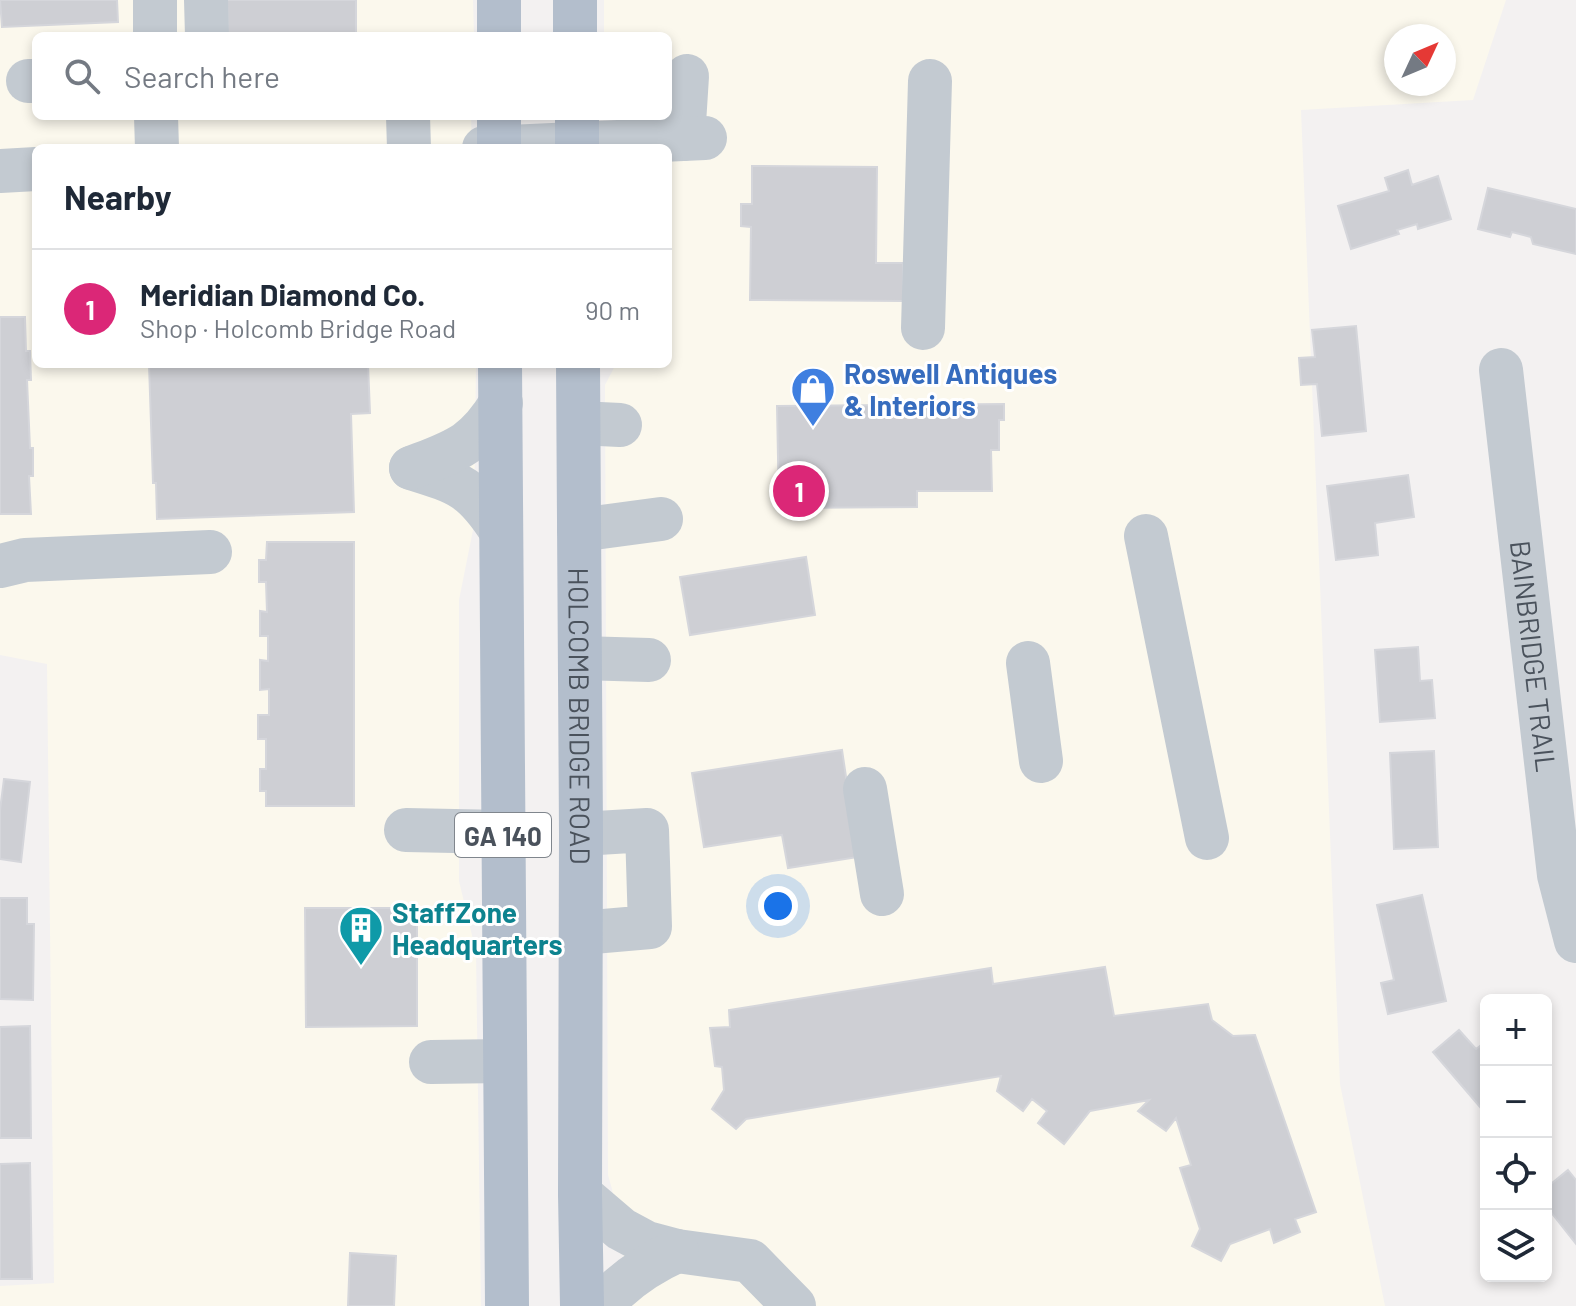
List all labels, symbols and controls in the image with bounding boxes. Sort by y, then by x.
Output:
north arrow [1384,24,1456,96]
search box [32,32,672,120]
icon: search [60,54,104,98]
text: Search here [124,58,280,94]
text: Nearby [64,176,172,217]
text: Meridian Diamond Co. [140,276,425,312]
text: 1 [85,294,95,325]
text: 90 m [585,294,640,325]
text: Shop · Holcomb Bridge Road [140,312,456,343]
place label: Roswell Antiques & Interiors [844,356,1057,422]
shop icon: Roswell Antiques & Interiors [789,365,837,428]
pin: 1 [773,461,825,521]
street label: BAINBRIDGE TRAIL [1504,538,1564,774]
street label: HOLCOMB BRIDGE ROAD [562,567,598,865]
road number: GA 140 [455,813,551,857]
your location [758,886,798,926]
place label: StaffZone Headquarters [392,895,563,961]
building icon: StaffZone Headquarters [337,904,385,967]
map controls [1480,994,1552,1282]
button: + [1480,994,1552,1066]
button: − [1480,1066,1552,1138]
button: locate [1480,1138,1552,1210]
button: layers [1480,1210,1552,1282]

